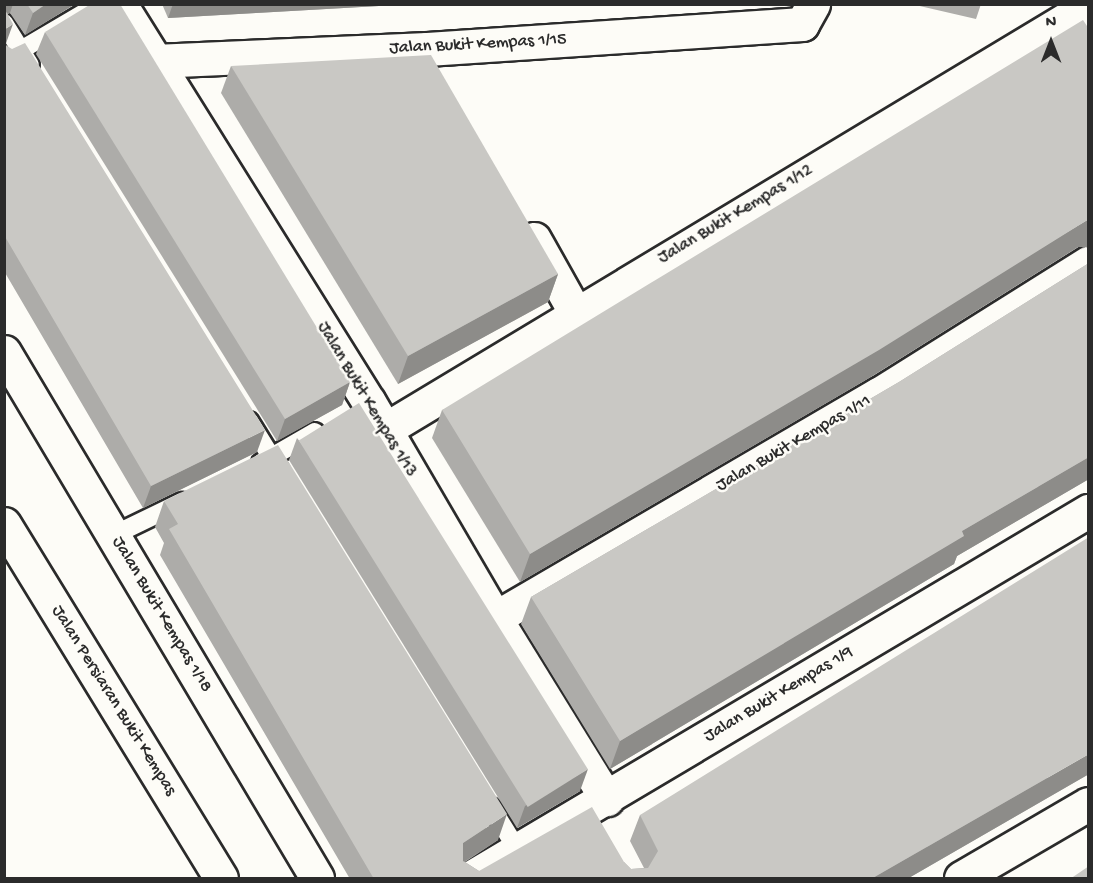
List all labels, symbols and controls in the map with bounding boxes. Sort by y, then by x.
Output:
north arrow [1021,12,1081,72]
text: N [1046,14,1056,33]
street label: Jalan Bukit Kempas 1/15 [389,30,567,60]
street label: Jalan Bukit Kempas 1/12 [655,160,817,270]
street label: Jalan Bukit Kempas 1/13 [311,318,421,482]
street label: Jalan Bukit Kempas 1/11 [713,391,875,497]
street label: Jalan Bukit Kempas 1/18 [106,533,216,697]
street label: Jalan Persiaran Bukit Kempas [45,602,181,800]
street label: Jalan Bukit Kempas 1/9 [701,642,857,748]

